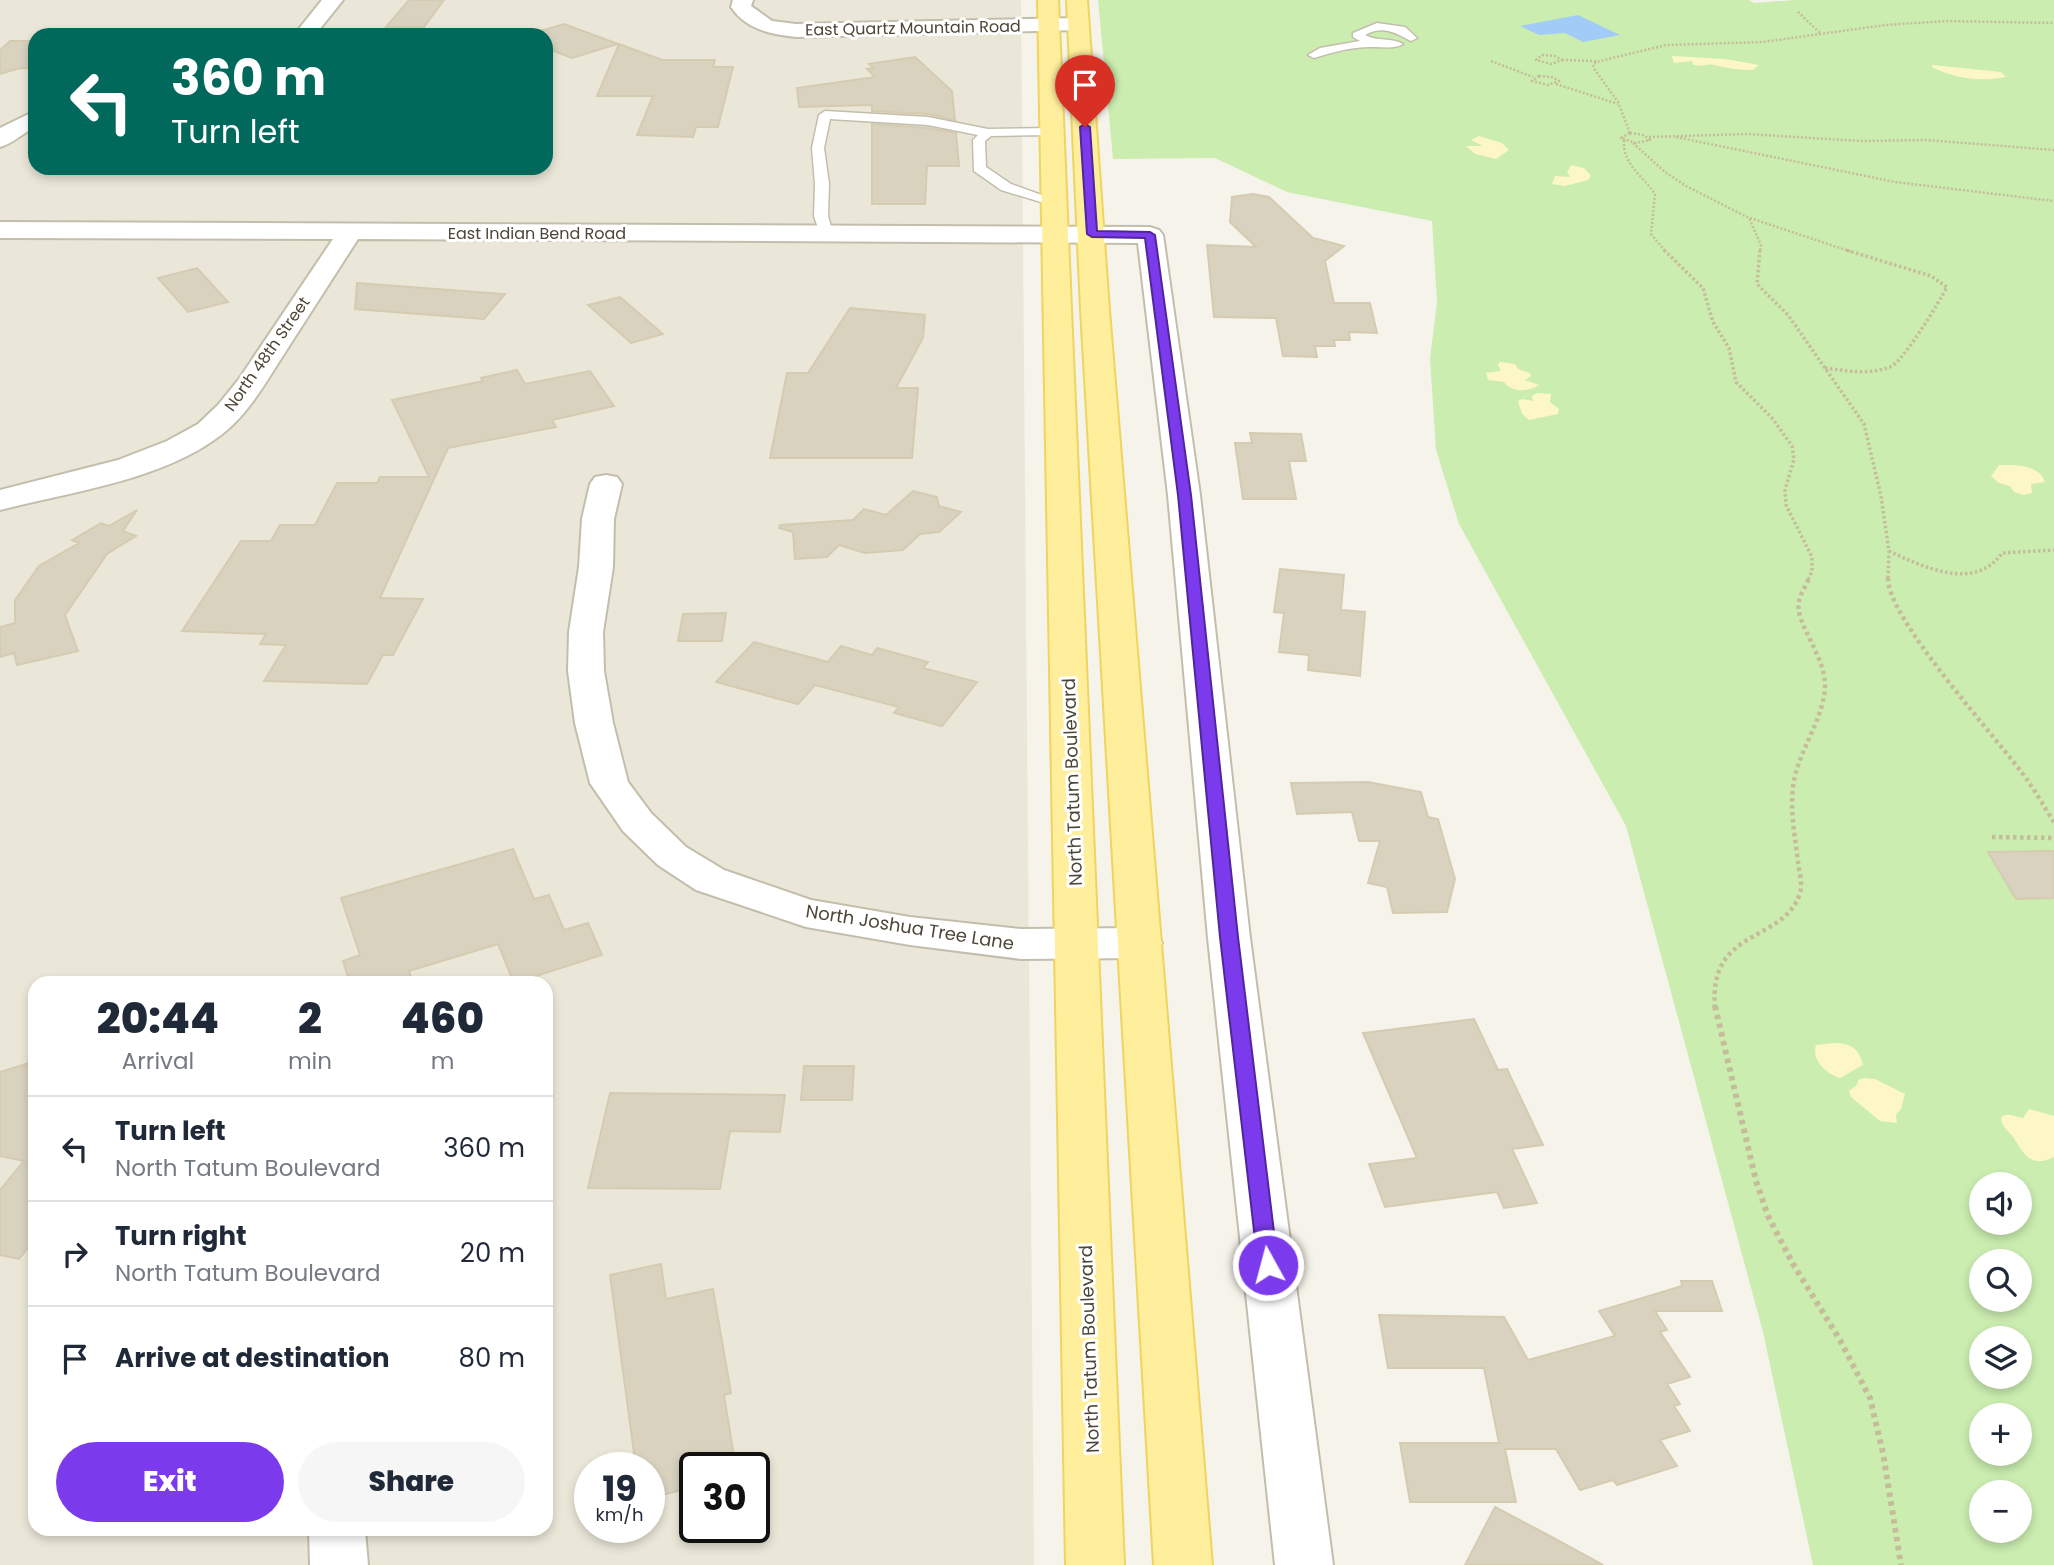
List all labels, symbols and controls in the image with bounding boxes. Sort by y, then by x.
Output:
street label: East Quartz Mountain Road [805,15,1021,41]
text: 360 m [171,44,326,112]
pin [1055,55,1115,127]
icon: left [56,56,147,147]
icon: arrive [1066,66,1104,104]
text: Turn left [171,109,300,154]
street label: East Indian Bend Road [448,222,626,245]
street label: North 48th Street [219,292,315,416]
street label: North Tatum Boulevard [1056,678,1088,886]
street label: North Joshua Tree Lane [804,898,1016,956]
text: 20:44 [97,989,219,1048]
text: 2 [298,989,322,1048]
text: 460 [401,989,484,1048]
text: Arrival [122,1045,194,1077]
text: min [288,1045,332,1077]
text: m [431,1045,454,1077]
text: Turn left [115,1113,226,1149]
icon: left [56,1130,94,1168]
text: 360 m [443,1130,525,1166]
text: North Tatum Boulevard [115,1152,381,1184]
map controls [1969,1172,2032,1543]
button: sound [1969,1172,2032,1235]
text: Turn right [115,1218,247,1254]
position arrow [1231,1228,1305,1302]
icon: right [56,1235,94,1273]
text: 20 m [460,1235,525,1271]
street label: North Tatum Boulevard [1073,1245,1105,1453]
button: search [1969,1249,2032,1312]
text: North Tatum Boulevard [115,1257,381,1289]
button: layers [1969,1326,2032,1389]
icon: arrive [56,1340,94,1378]
text: Arrive at destination [115,1340,390,1376]
text: 80 m [459,1340,525,1376]
button: + [1969,1403,2032,1466]
button: Exit [56,1442,284,1522]
button: Share [298,1442,525,1522]
speed limit sign: 30 [679,1452,770,1543]
text: 19 [602,1464,637,1513]
button: − [1969,1480,2032,1543]
text: km/h [596,1502,643,1527]

